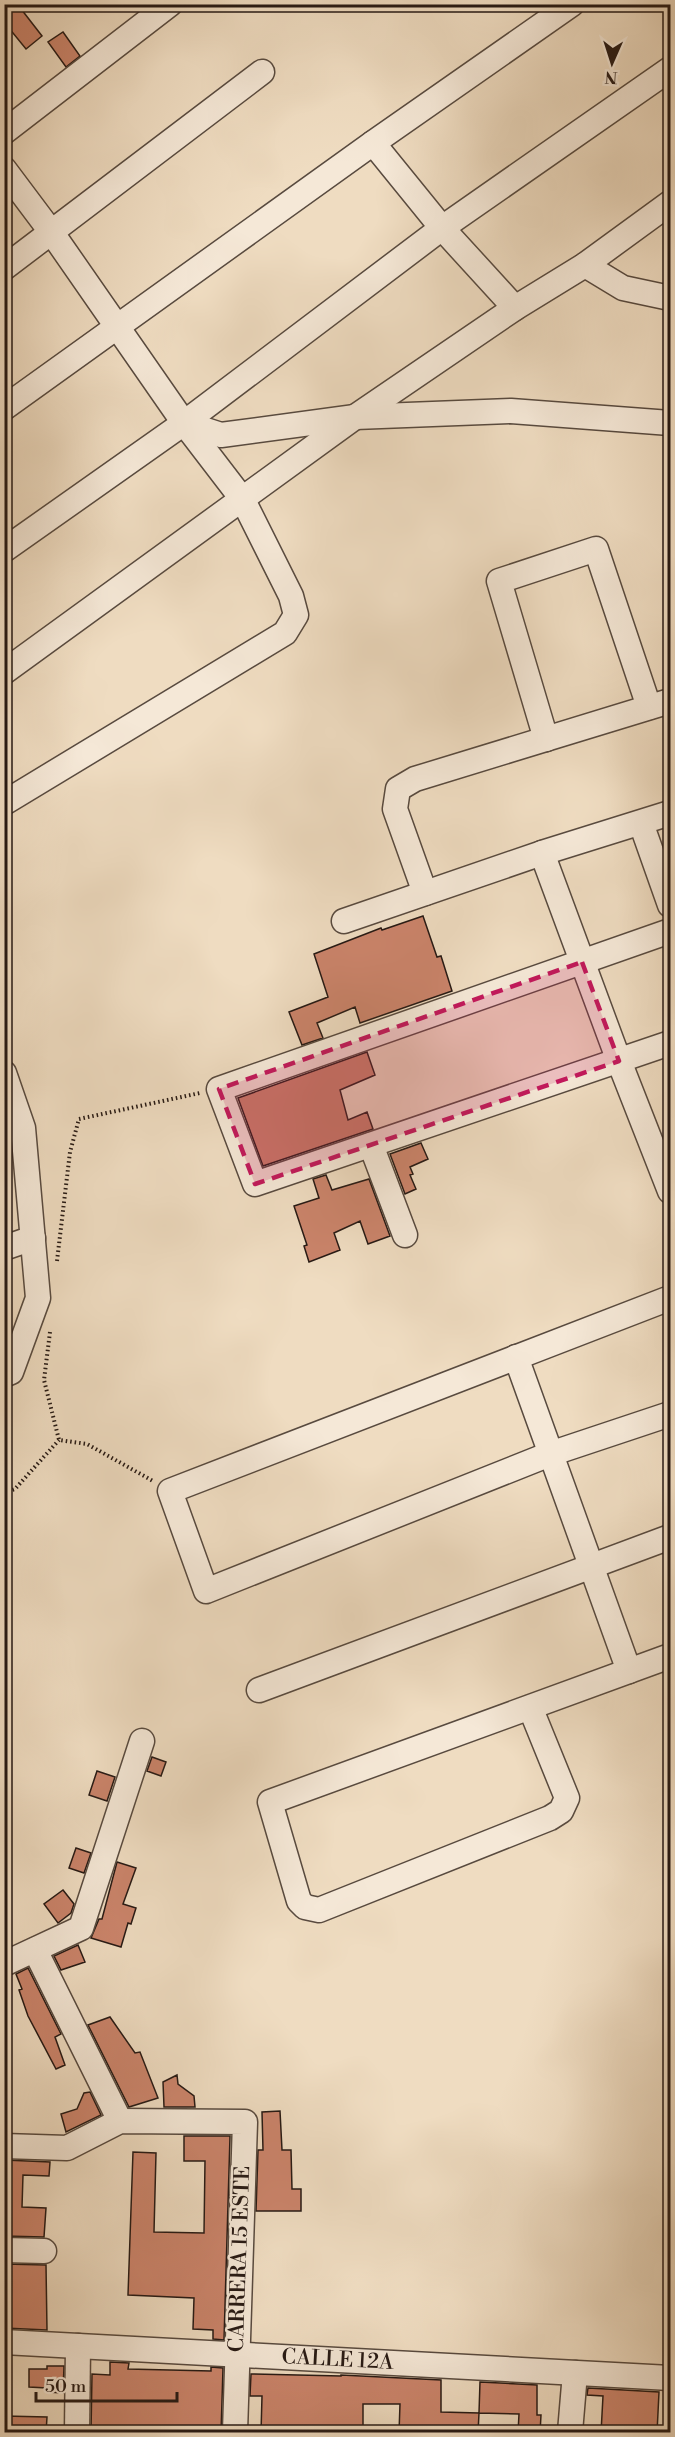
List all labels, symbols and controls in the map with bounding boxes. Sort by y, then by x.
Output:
north arrow [582,33,642,93]
text: N [604,67,618,87]
street label: CARRERA 15 ESTE [224,2165,256,2353]
street label: CALLE 12A [281,2344,395,2376]
scale bar [36,2365,177,2403]
text: 50 m [45,2375,87,2398]

